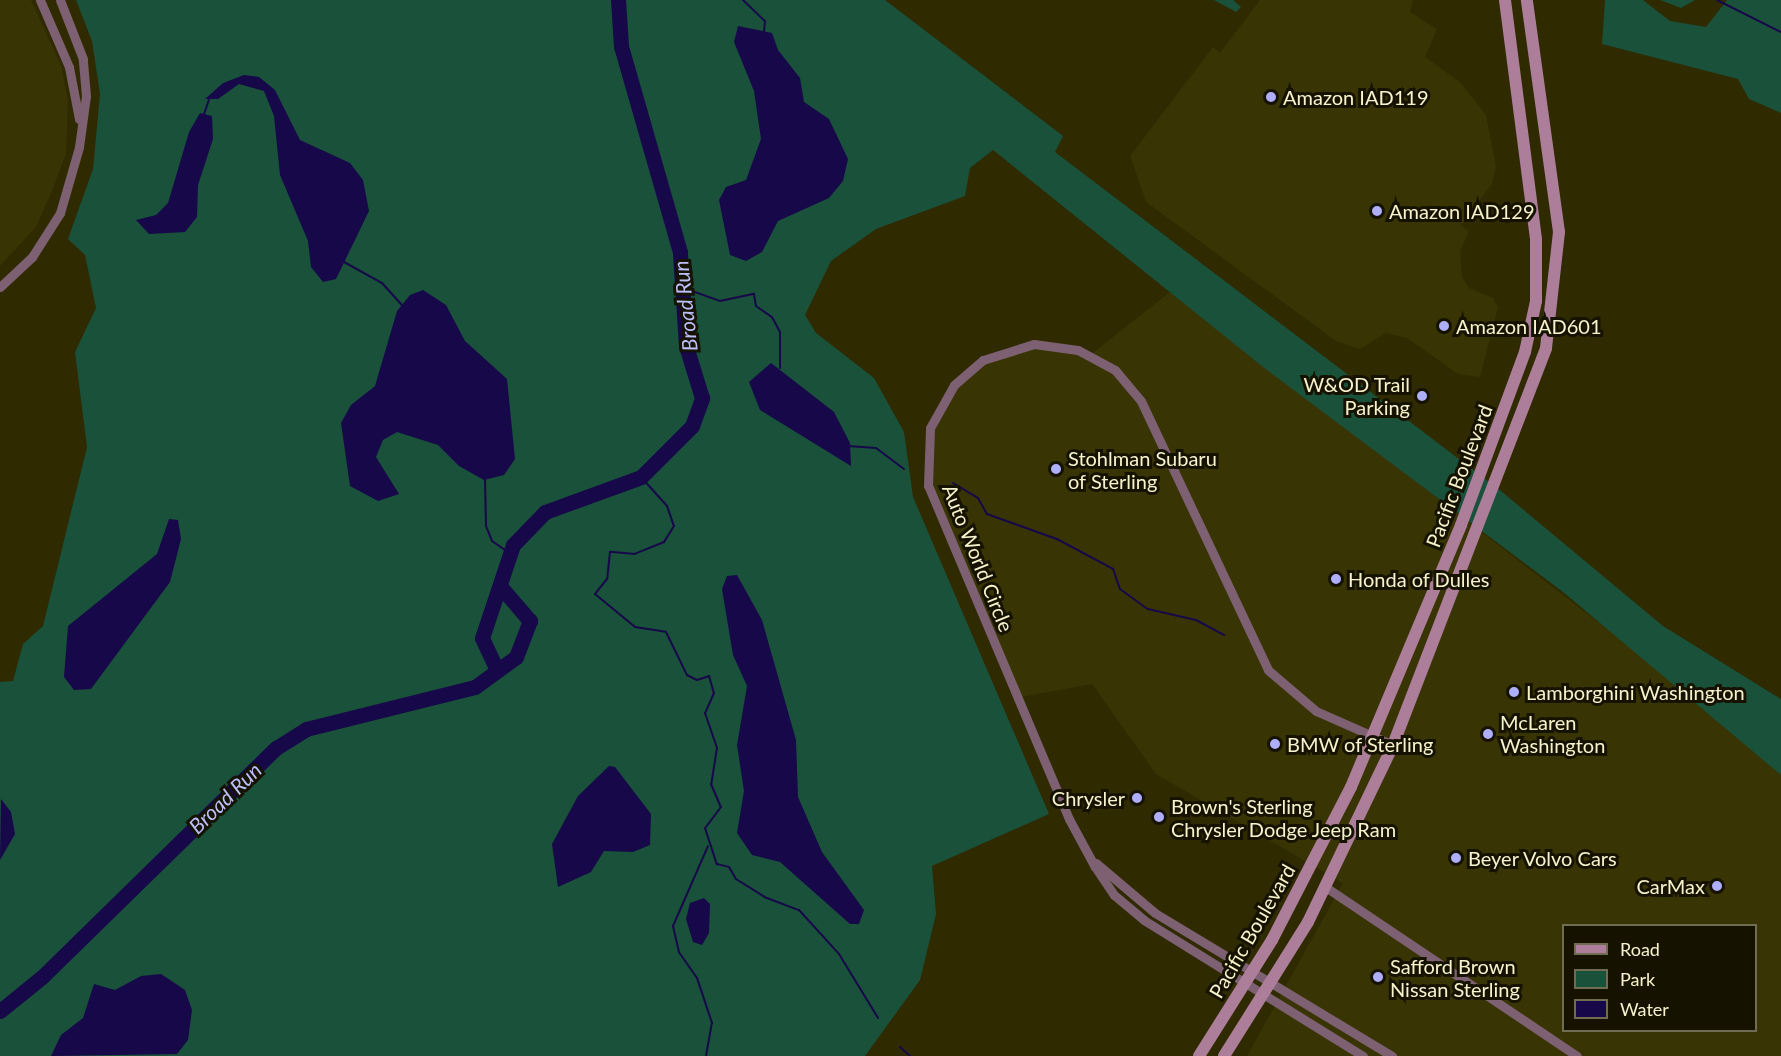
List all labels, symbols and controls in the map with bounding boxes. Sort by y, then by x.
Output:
place label: Amazon IAD119 [1283,85,1429,109]
marker: Amazon IAD119 [1264,90,1278,104]
place label: Amazon IAD129 [1389,199,1535,223]
marker: Amazon IAD129 [1370,204,1384,218]
water label: Broad Run [668,259,702,353]
place label: Amazon IAD601 [1456,314,1602,338]
marker: Amazon IAD601 [1437,319,1451,333]
place label: W&OD Trail Parking [1303,372,1410,419]
marker: W&OD Trail Parking [1415,389,1429,403]
street label: Pacific Boulevard [1421,401,1497,551]
place label: Stohlman Subaru of Sterling [1068,446,1217,493]
marker: Stohlman Subaru of Sterling [1049,462,1063,476]
street label: Auto World Circle [937,481,1019,635]
place label: Honda of Dulles [1348,567,1490,591]
marker: Honda of Dulles [1329,572,1343,586]
place label: Lamborghini Washington [1526,680,1745,704]
marker: Lamborghini Washington [1507,685,1521,699]
place label: McLaren Washington [1500,710,1605,757]
marker: McLaren Washington [1481,727,1495,741]
place label: BMW of Sterling [1287,732,1434,756]
marker: BMW of Sterling [1268,737,1282,751]
water label: Broad Run [184,757,266,839]
place label: Chrysler [1052,786,1125,810]
marker: Chrysler [1130,791,1144,805]
place label: Brown's Sterling Chrysler Dodge Jeep Ram [1171,794,1397,841]
marker: Brown's Sterling Chrysler Dodge Jeep Ram [1152,810,1166,824]
place label: Beyer Volvo Cars [1468,846,1618,870]
marker: Beyer Volvo Cars [1449,851,1463,865]
street label: Pacific Boulevard [1204,860,1300,1002]
place label: CarMax [1636,874,1705,898]
marker: CarMax [1710,879,1724,893]
legend [1562,924,1757,1032]
text: Road [1620,938,1660,960]
place label: Safford Brown Nissan Sterling [1390,954,1520,1001]
text: Park [1620,968,1655,990]
marker: Safford Brown Nissan Sterling [1371,970,1385,984]
text: Water [1620,998,1669,1020]

